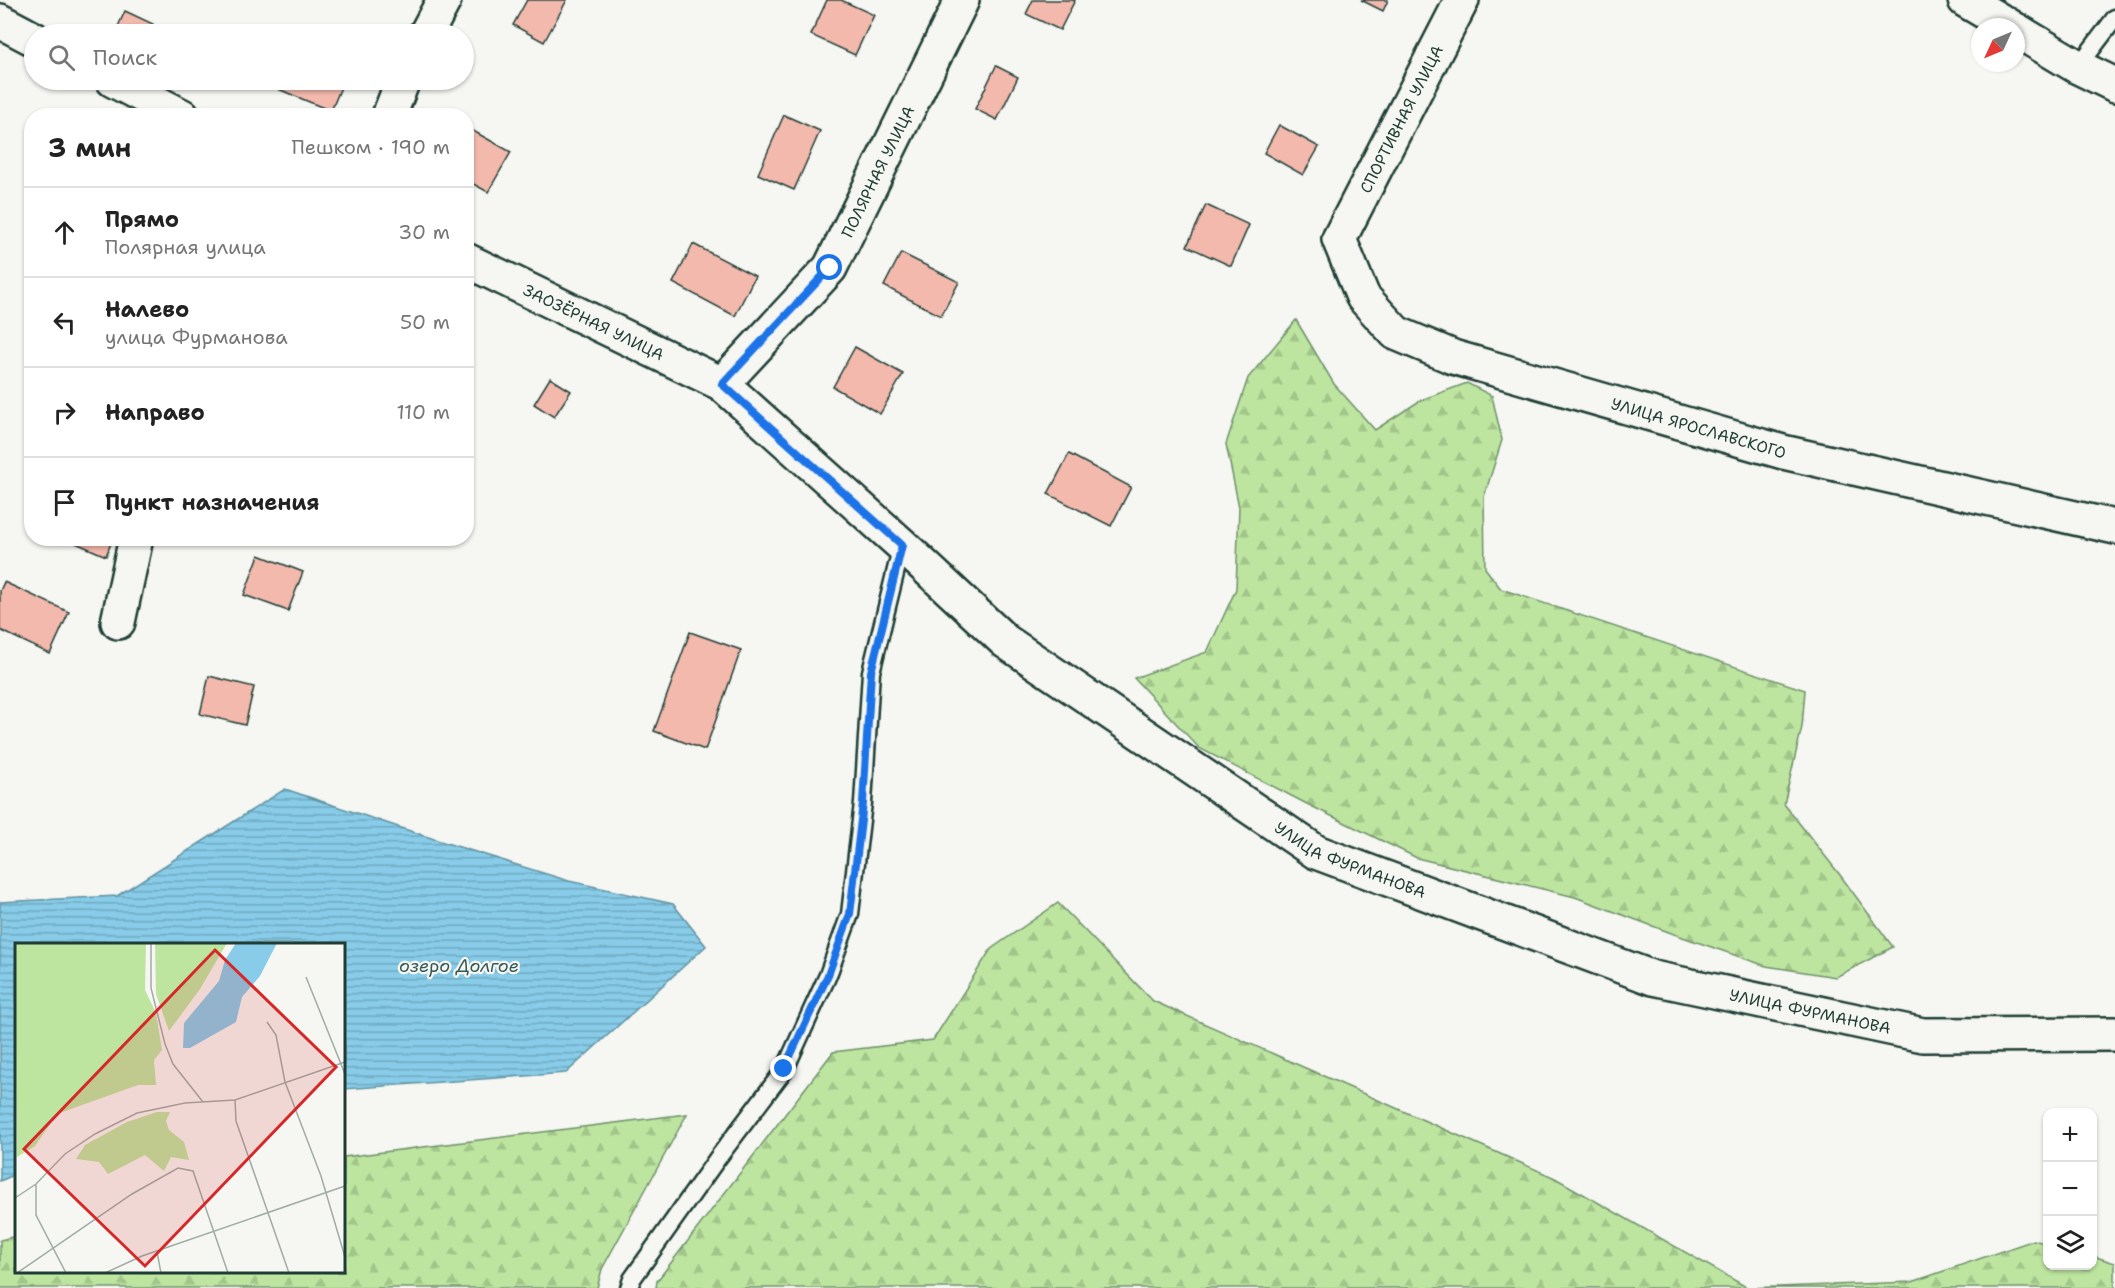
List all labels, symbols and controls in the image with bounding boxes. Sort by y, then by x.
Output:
north arrow [1971,18,2025,72]
search box [24,24,474,90]
icon: search [45,41,78,74]
street label: СПОРТИВНАЯ УЛИЦА [1355,42,1448,197]
text: Поиск [93,43,157,72]
street label: ПОЛЯРНАЯ УЛИЦА [837,102,919,241]
text: 3 мин [48,130,131,165]
text: Пешком · 190 m [292,134,450,160]
text: Прямо [105,205,179,234]
icon: ahead [48,216,81,249]
text: 30 m [398,219,450,245]
text: Полярная улица [105,234,266,260]
route start [816,254,842,280]
street label: ЗАОЗЁРНАЯ УЛИЦА [520,279,667,365]
text: Налево [105,295,189,324]
icon: left [48,306,81,339]
text: 50 m [400,309,450,335]
text: улица Фурманова [105,324,288,350]
street label: УЛИЦА ЯРОСЛАВСКОГО [1609,393,1789,463]
icon: right [48,396,81,429]
text: Направо [105,398,205,427]
text: 110 m [396,399,450,425]
icon: arrive [48,486,81,519]
text: Пункт назначения [105,488,319,517]
street label: УЛИЦА ФУРМАНОВА [1270,817,1429,903]
inset map [15,943,345,1273]
water label: озеро Долгое [399,954,519,978]
street label: УЛИЦА ФУРМАНОВА [1728,984,1893,1039]
route end [770,1055,796,1081]
map controls [2043,1108,2097,1270]
button: + [2043,1108,2097,1162]
button: − [2043,1162,2097,1216]
button: layers [2043,1216,2097,1270]

